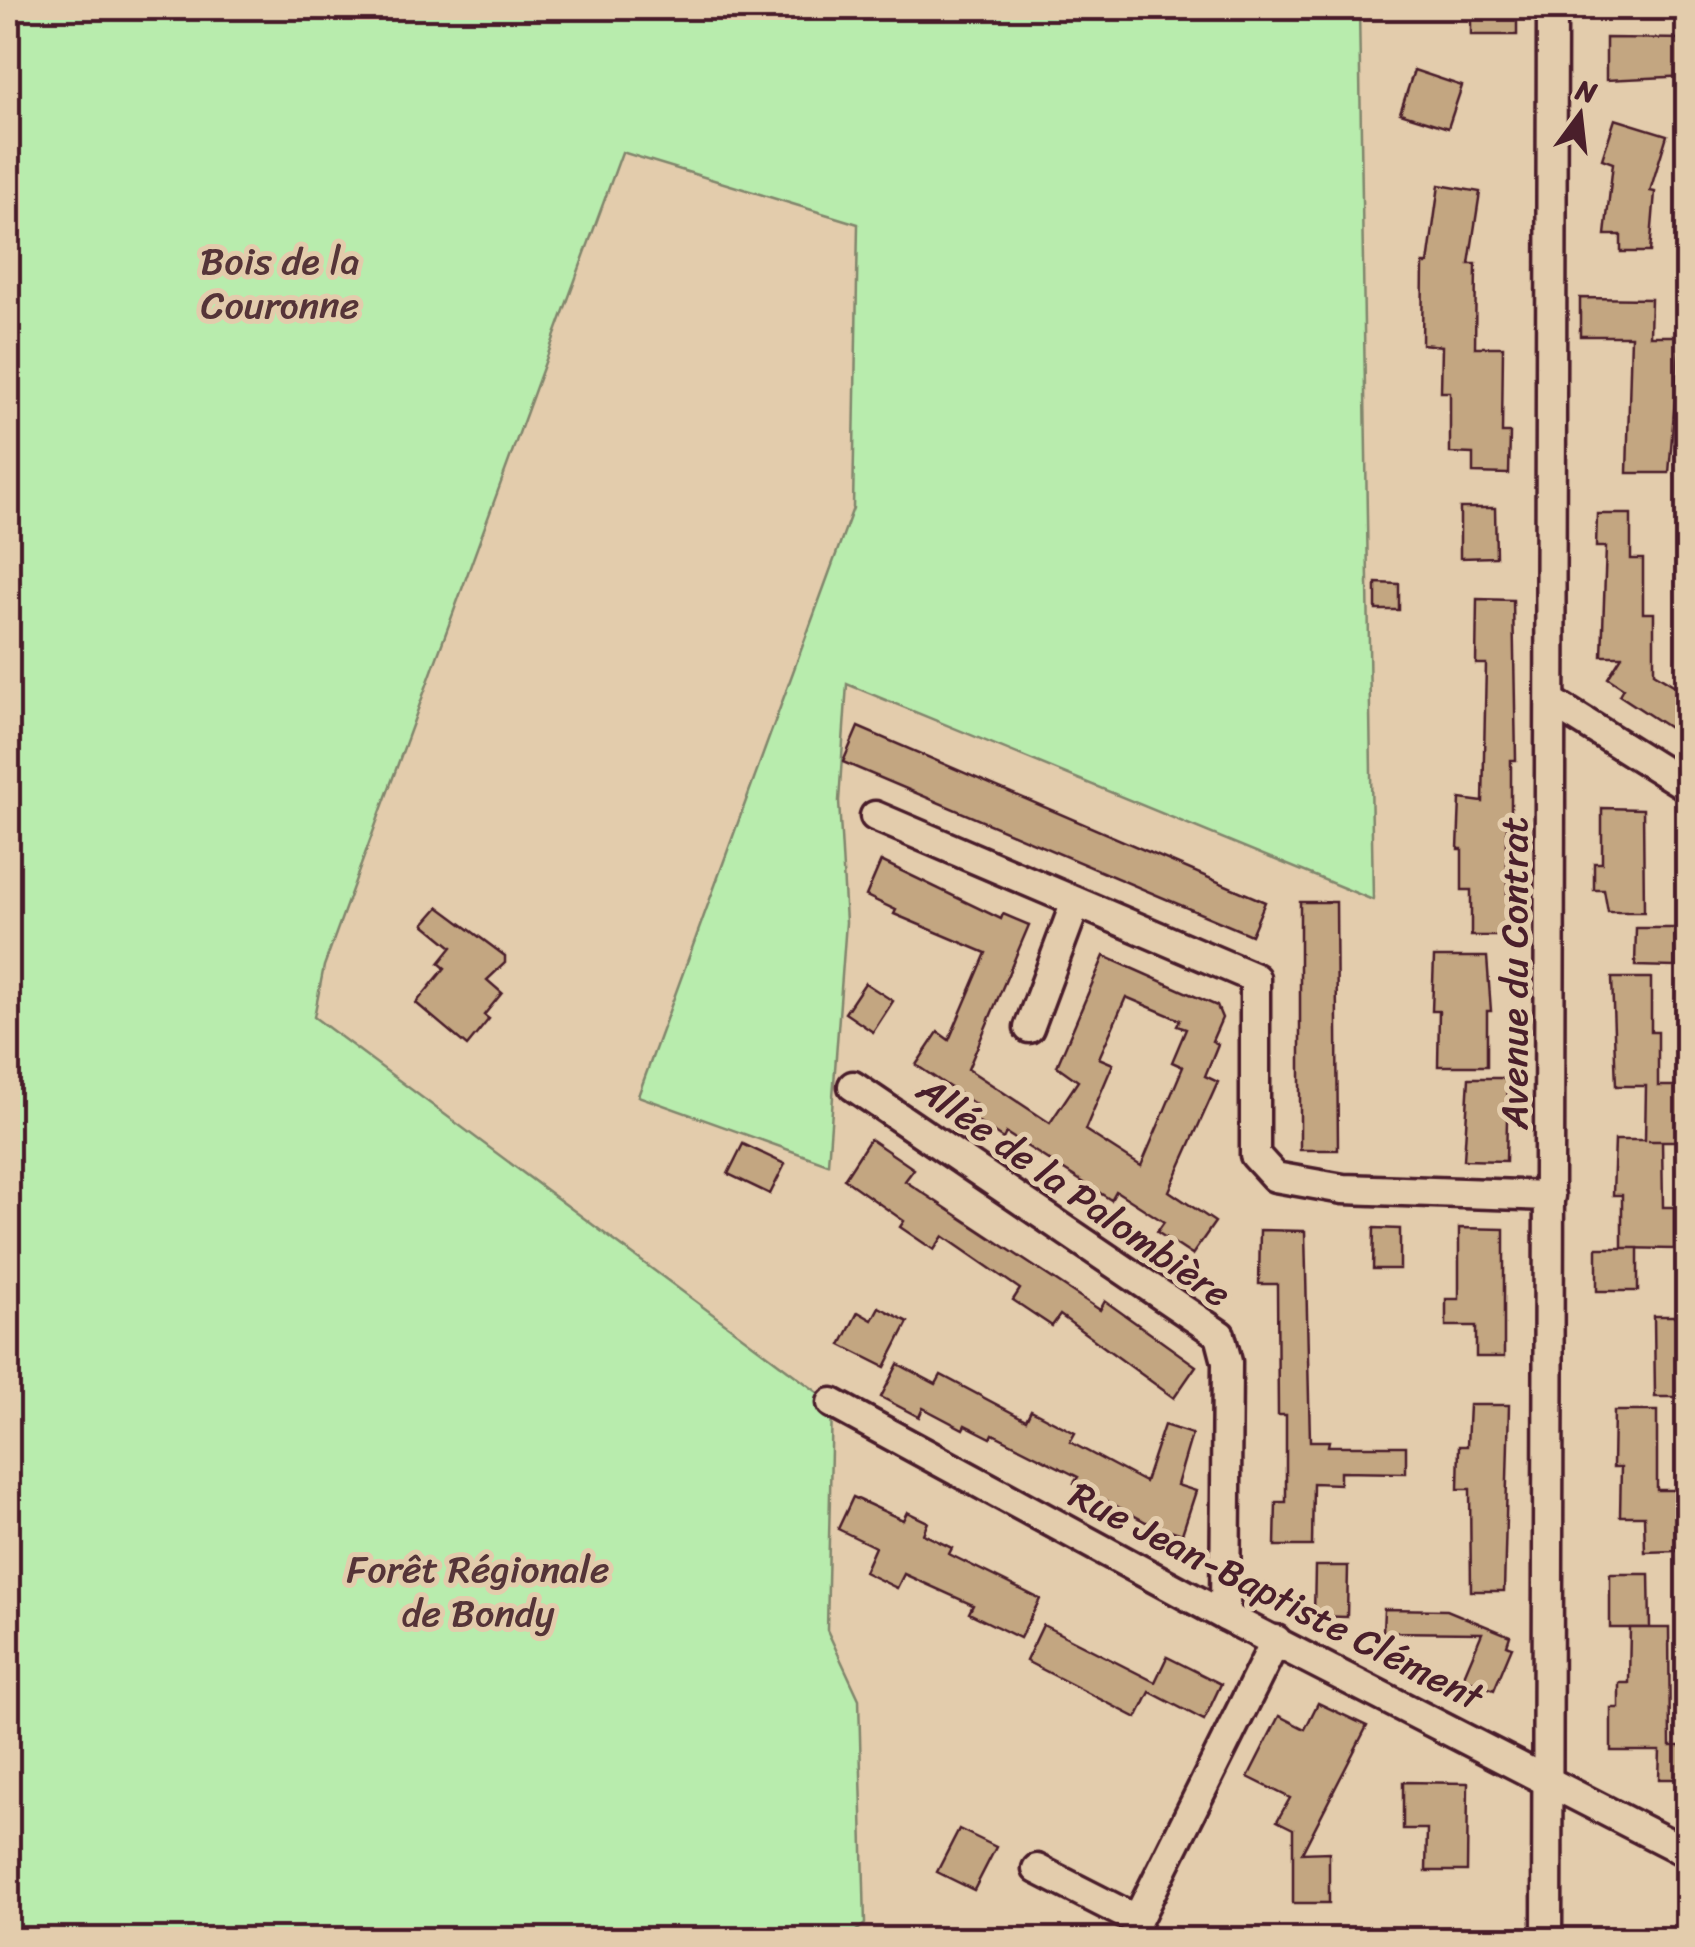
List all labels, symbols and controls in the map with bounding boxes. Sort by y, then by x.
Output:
north arrow [1530,65,1630,165]
text: N [1570,65,1603,118]
park label: Bois de la Couronne [200,228,360,339]
street label: Avenue du Contrat [1481,817,1548,1130]
street label: Allée de la Palombière [902,1057,1246,1326]
street label: Rue Jean-Baptiste Clément [1057,1462,1497,1730]
park label: Forêt Régionale de Bondy [346,1536,610,1647]

